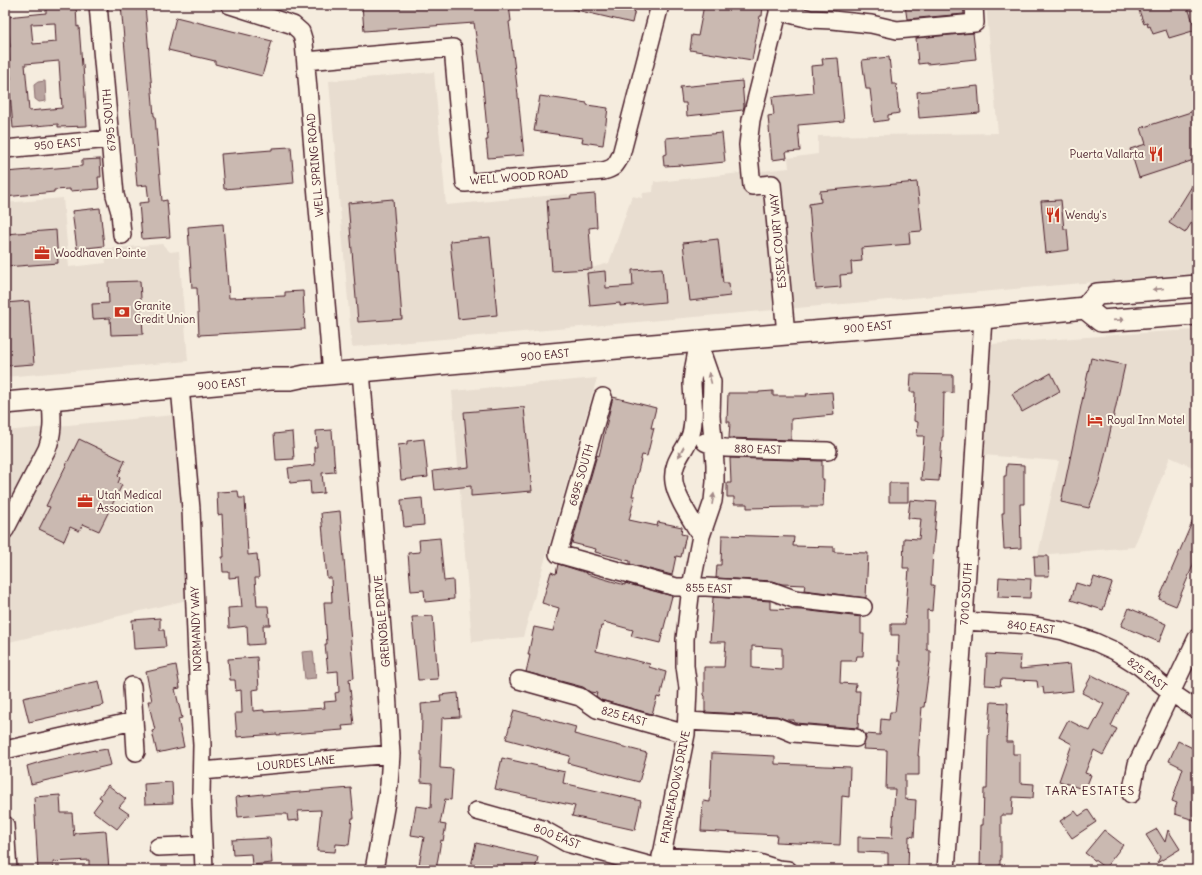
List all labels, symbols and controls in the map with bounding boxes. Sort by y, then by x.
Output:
street label: 6795 SOUTH [99,88,119,152]
street label: WELL SPRING ROAD [303,112,327,217]
street label: 950 EAST [34,135,83,153]
restaurant icon: Puerta Vallarta [1147,145,1165,163]
place label: Puerta Vallarta [1070,147,1144,161]
street label: WELL WOOD ROAD [469,167,569,187]
street label: ESSEX COURT WAY [767,193,789,289]
restaurant icon: Wendy's [1044,206,1062,224]
place label: Wendy's [1065,208,1107,222]
office icon: Woodhaven Pointe [33,244,51,262]
place label: Woodhaven Pointe [54,246,146,260]
one-way arrow [1152,285,1164,292]
place label: Granite Credit Union [134,299,195,326]
bank icon: Granite Credit Union [113,303,131,321]
one-way arrow [1113,316,1125,323]
street label: 900 EAST [843,318,893,336]
street label: 900 EAST [520,346,570,364]
one-way arrow [707,372,713,384]
street label: 900 EAST [197,375,247,393]
hotel icon: Royal Inn Motel [1086,411,1104,429]
place label: Royal Inn Motel [1107,413,1185,427]
street label: 880 EAST [734,441,782,457]
street label: 6895 SOUTH [565,442,597,508]
one-way arrow [678,446,685,458]
place label: Utah Medical Association [97,488,161,515]
office icon: Utah Medical Association [76,492,94,510]
one-way arrow [710,493,716,505]
street label: 7010 SOUTH [957,562,975,626]
street label: GRENOBLE DRIVE [371,574,393,668]
street label: 855 EAST [685,580,733,596]
street label: NORMANDY WAY [188,586,204,672]
street label: 840 EAST [1006,617,1056,637]
street label: 825 EAST [1124,654,1170,694]
street label: 825 EAST [600,703,649,729]
street label: FAIRMEADOWS DRIVE [657,729,693,845]
street label: LOURDES LANE [256,753,336,773]
district label: TARA ESTATES [1045,783,1135,798]
street label: 800 EAST [532,820,582,852]

